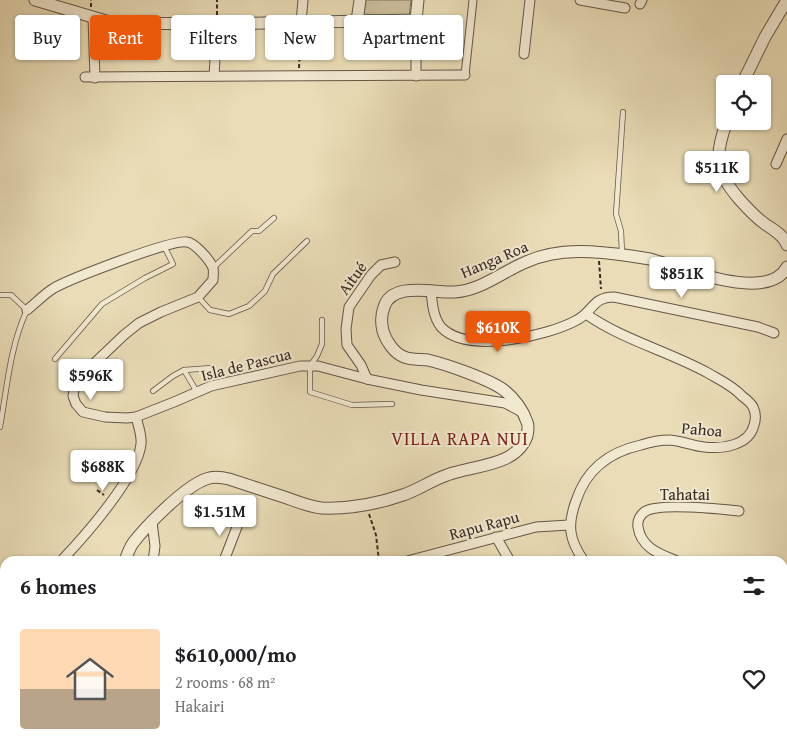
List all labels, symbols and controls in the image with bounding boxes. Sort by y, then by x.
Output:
chip: Buy [15,15,80,60]
chip: Rent [90,15,161,60]
chip: Filters [171,15,255,60]
chip: New [265,15,334,60]
chip: Apartment [344,15,463,60]
map controls [716,75,771,130]
button: locate [716,75,771,130]
pin: $511K [682,150,752,193]
text: $511K [695,155,739,179]
street label: Hanga Roa [457,234,532,284]
street label: Aitué [332,256,372,300]
pin: $851K [647,256,717,299]
text: $851K [660,261,704,285]
pin: $610K [463,310,533,353]
text: $610K [476,315,520,339]
street label: Isla de Pascua [198,341,294,387]
pin: $596K [56,358,126,401]
text: $596K [69,363,113,387]
street label: Pahoa [681,415,724,443]
district label: VILLA RAPA NUI [391,425,529,452]
pin: $688K [68,450,138,492]
text: $688K [81,454,125,478]
street label: Tahatai [660,482,711,506]
pin: $1.51M [179,494,261,537]
text: $1.51M [194,499,246,523]
street label: Rapu Rapu [446,504,522,546]
text: 6 homes [20,571,96,602]
icon: filters [740,572,768,600]
text: $610,000/mo [175,639,296,670]
icon: home [60,649,120,709]
icon: heart [740,665,768,693]
text: 2 rooms · 68 m² [175,670,275,694]
text: Hakairi [175,694,224,718]

